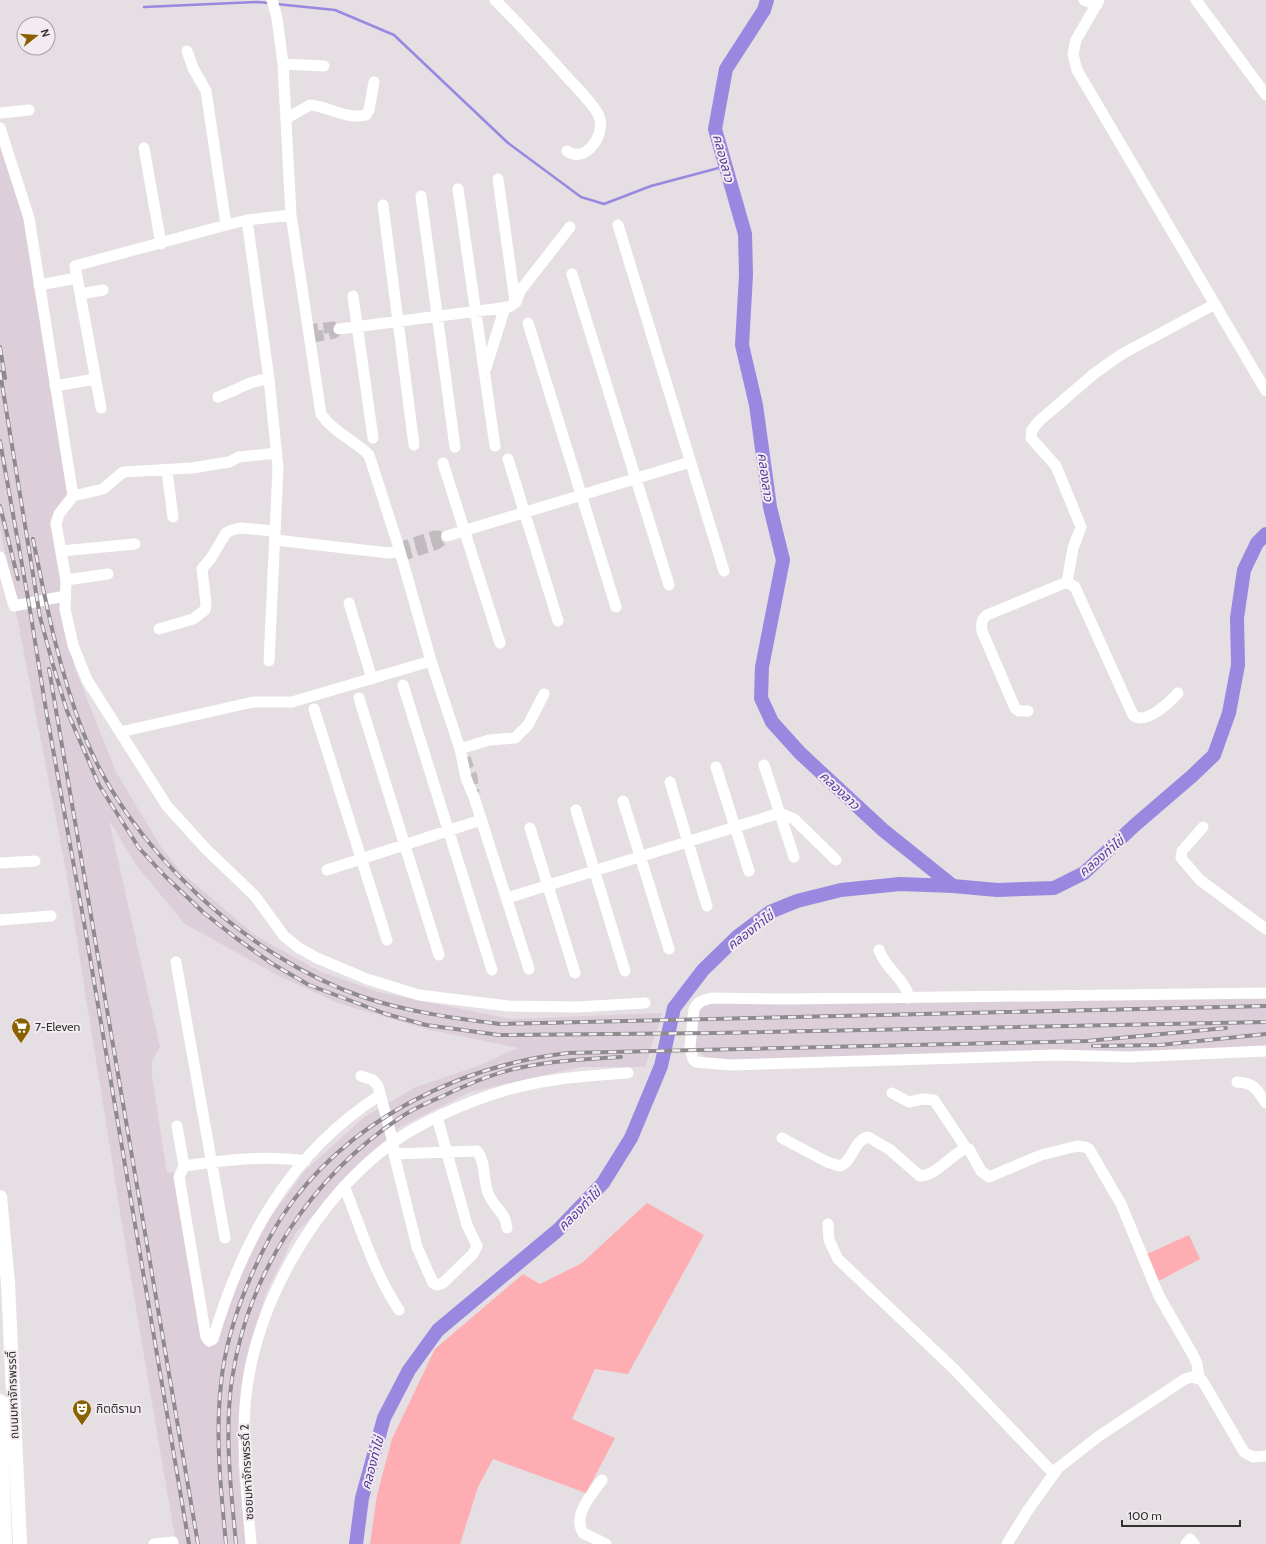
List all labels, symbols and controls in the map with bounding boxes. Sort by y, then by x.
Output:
north arrow [16,16,56,56]
text: N [38,27,53,39]
water label: คลองลาว [710,132,738,184]
water label: คลองลาว [755,452,777,503]
water label: คลองลาว [817,767,864,813]
water label: คลองท่าไข่ [1075,831,1128,879]
water label: คลองท่าไข่ [724,906,778,953]
supermarket icon: 7-Eleven [10,1016,32,1044]
place label: 7-Eleven [35,1019,80,1034]
water label: คลองท่าไข่ [554,1183,605,1234]
street label: ถนนมหาจักรพรรดิ์ [3,1351,22,1439]
theatre icon: กิตติรามา [71,1398,93,1426]
place label: กิตติรามา [96,1401,141,1416]
street label: ซอยมหาจักรพรรดิ์ 2 [237,1424,256,1520]
water label: คลองท่าไข่ [357,1433,387,1491]
scale bar [1122,1502,1240,1528]
text: 100 m [1128,1508,1162,1523]

